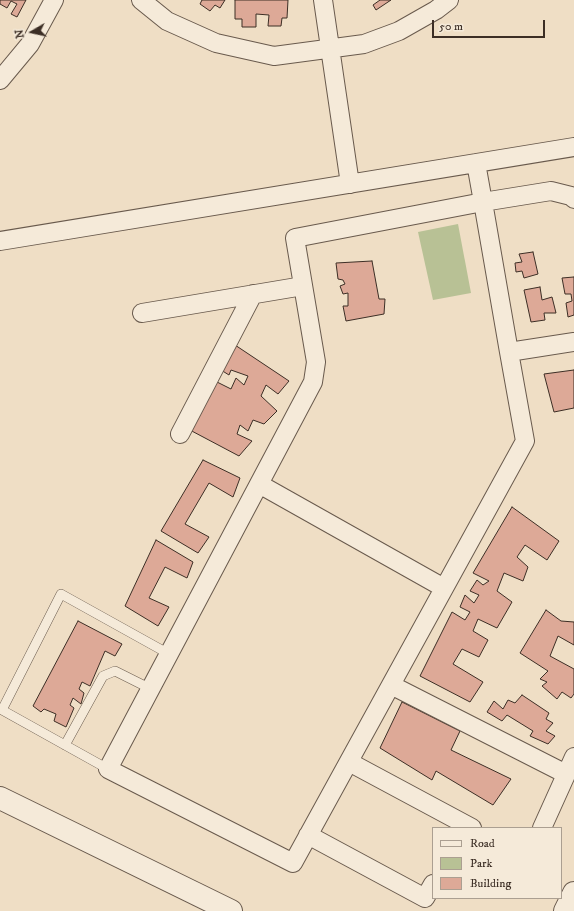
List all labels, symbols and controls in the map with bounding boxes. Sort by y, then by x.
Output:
north arrow [12,12,52,52]
scale bar [434,12,547,38]
text: 50 m [439,19,463,34]
text: N [13,28,28,39]
legend [432,827,562,899]
text: Road [470,836,495,851]
text: Park [470,856,492,871]
text: Building [470,876,511,891]

